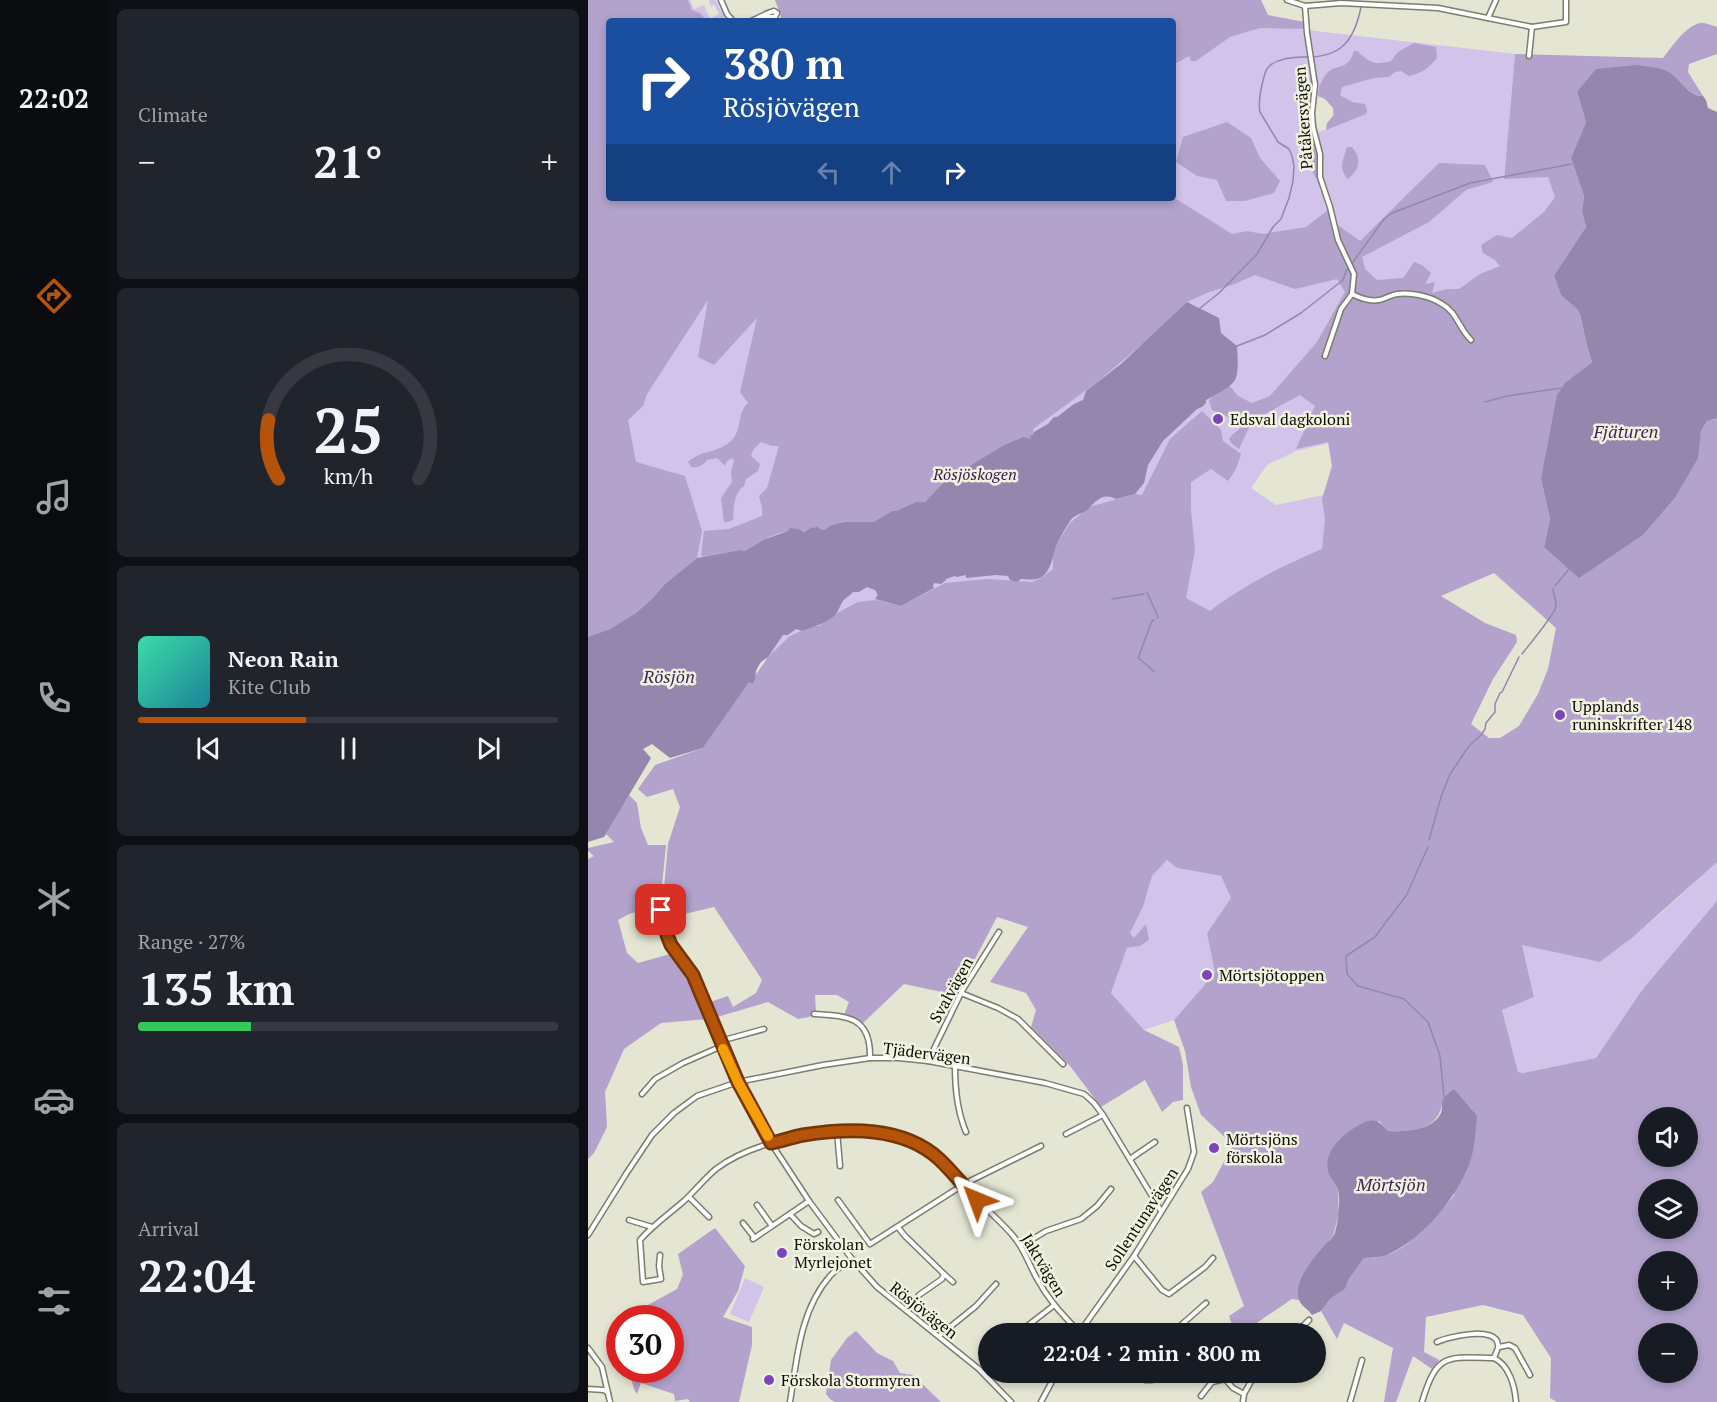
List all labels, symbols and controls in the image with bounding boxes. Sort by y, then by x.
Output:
text: 380 m [723,35,844,91]
icon: right [624,42,702,120]
street label: Påtåkersvägen [1288,65,1318,170]
text: 22:02 [19,80,89,116]
text: Rösjövägen [723,89,860,125]
text: Climate [138,101,208,128]
text: 21° [313,131,383,191]
text: − [138,140,156,183]
text: + [540,140,558,183]
icon: left [812,156,845,189]
icon: ahead [875,156,908,189]
icon: right [938,156,971,189]
icon: directions [33,275,75,317]
text: 25 [313,389,383,472]
place label: Edsval dagkoloni [1230,408,1350,430]
marker: Edsval dagkoloni [1211,412,1225,426]
water label: Fjäturen [1592,419,1659,443]
text: km/h [323,463,373,491]
park label: Rösjöskogen [932,463,1017,485]
icon: music [33,476,75,518]
text: Neon Rain [228,644,339,673]
water label: Rösjön [642,664,695,688]
text: Kite Club [228,673,311,700]
icon: phone [33,677,75,719]
place label: Upplands runinskrifter 148 [1572,695,1692,735]
marker: Upplands runinskrifter 148 [1553,708,1567,722]
icon: previous [192,732,225,765]
icon: pause [332,732,365,765]
icon: next [472,732,505,765]
icon: climate [33,878,75,920]
pin [635,884,686,935]
icon: arrive [644,893,677,926]
text: Range · 27% [138,928,245,955]
street label: Svalvägen [924,953,978,1027]
text: 135 km [138,958,294,1018]
place label: Mörtsjötoppen [1219,964,1325,986]
marker: Mörtsjötoppen [1200,968,1214,982]
street label: Tjädervägen [882,1037,973,1069]
icon: car [33,1079,75,1121]
map controls [1638,1107,1698,1383]
button: sound [1638,1107,1698,1167]
place label: Mörtsjöns förskola [1226,1128,1298,1168]
marker: Mörtsjöns förskola [1207,1141,1221,1155]
street label: Sollentunavägen [1099,1162,1183,1275]
position arrow [945,1168,1009,1232]
water label: Mörtsjön [1355,1172,1426,1196]
button: layers [1638,1179,1698,1239]
text: Arrival [138,1215,199,1242]
street label: Jaktvägen [1017,1229,1072,1301]
place label: Förskolan Myrlejonet [794,1233,872,1273]
text: 22:04 [138,1245,255,1305]
marker: Förskolan Myrlejonet [775,1246,789,1260]
button: + [1638,1251,1698,1311]
street label: Rösjövägen [885,1276,963,1344]
icon: filters [33,1280,75,1322]
speed limit sign: 30 [606,1305,684,1383]
button: − [1638,1323,1698,1383]
text: 22:04 · 2 min · 800 m [1043,1338,1261,1367]
place label: Förskola Stormyren [781,1369,921,1391]
marker: Förskola Stormyren [762,1373,776,1387]

